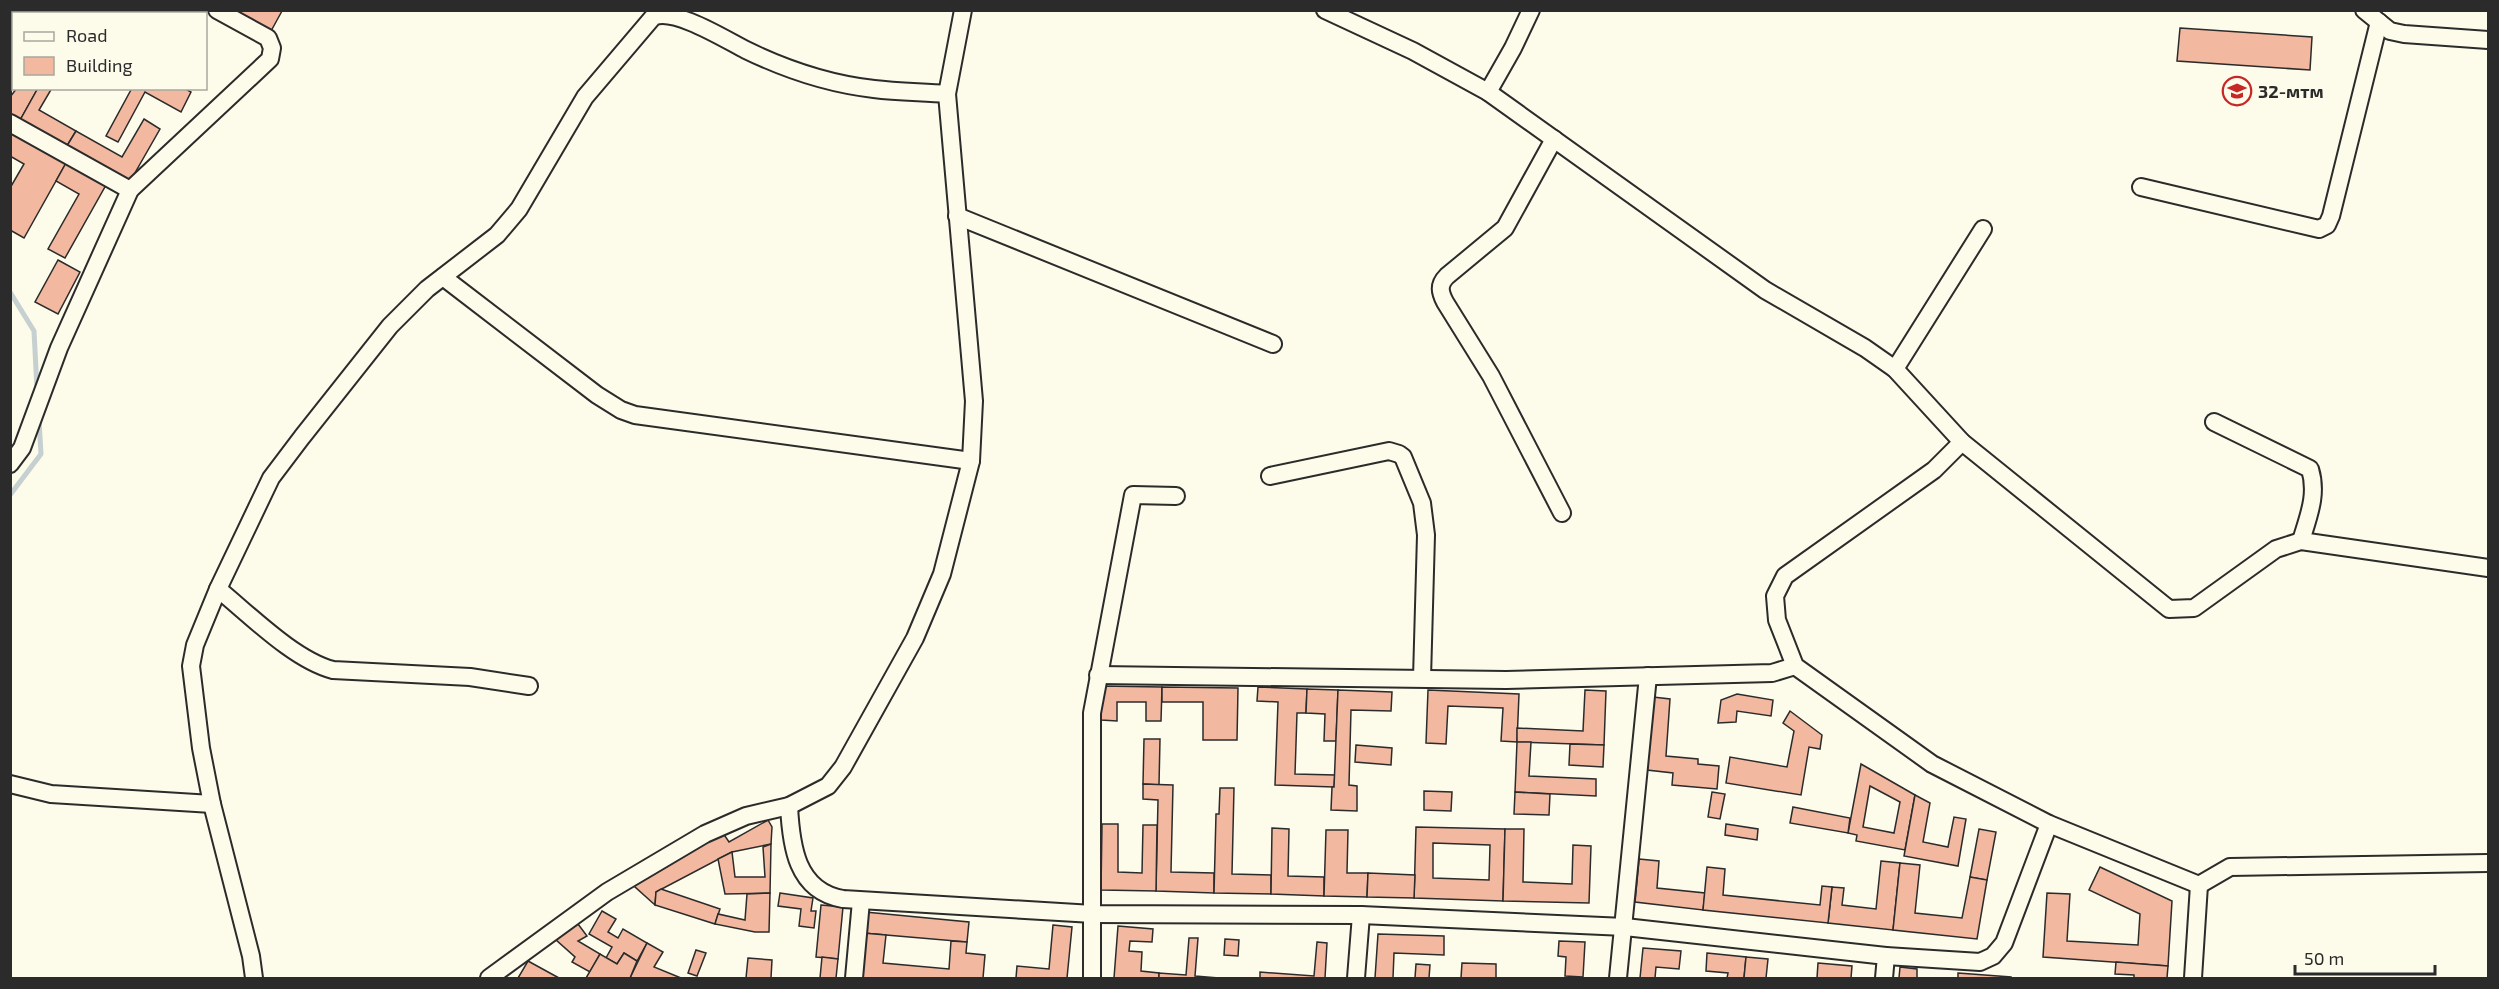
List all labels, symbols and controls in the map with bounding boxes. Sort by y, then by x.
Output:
legend [12,12,207,90]
text: Road [66,24,107,46]
text: Building [66,54,133,76]
school or university icon: 32-мтм [2221,75,2253,107]
place label: 32-мтм [2258,80,2324,102]
scale bar [2295,938,2434,976]
text: 50 m [2304,947,2344,969]

